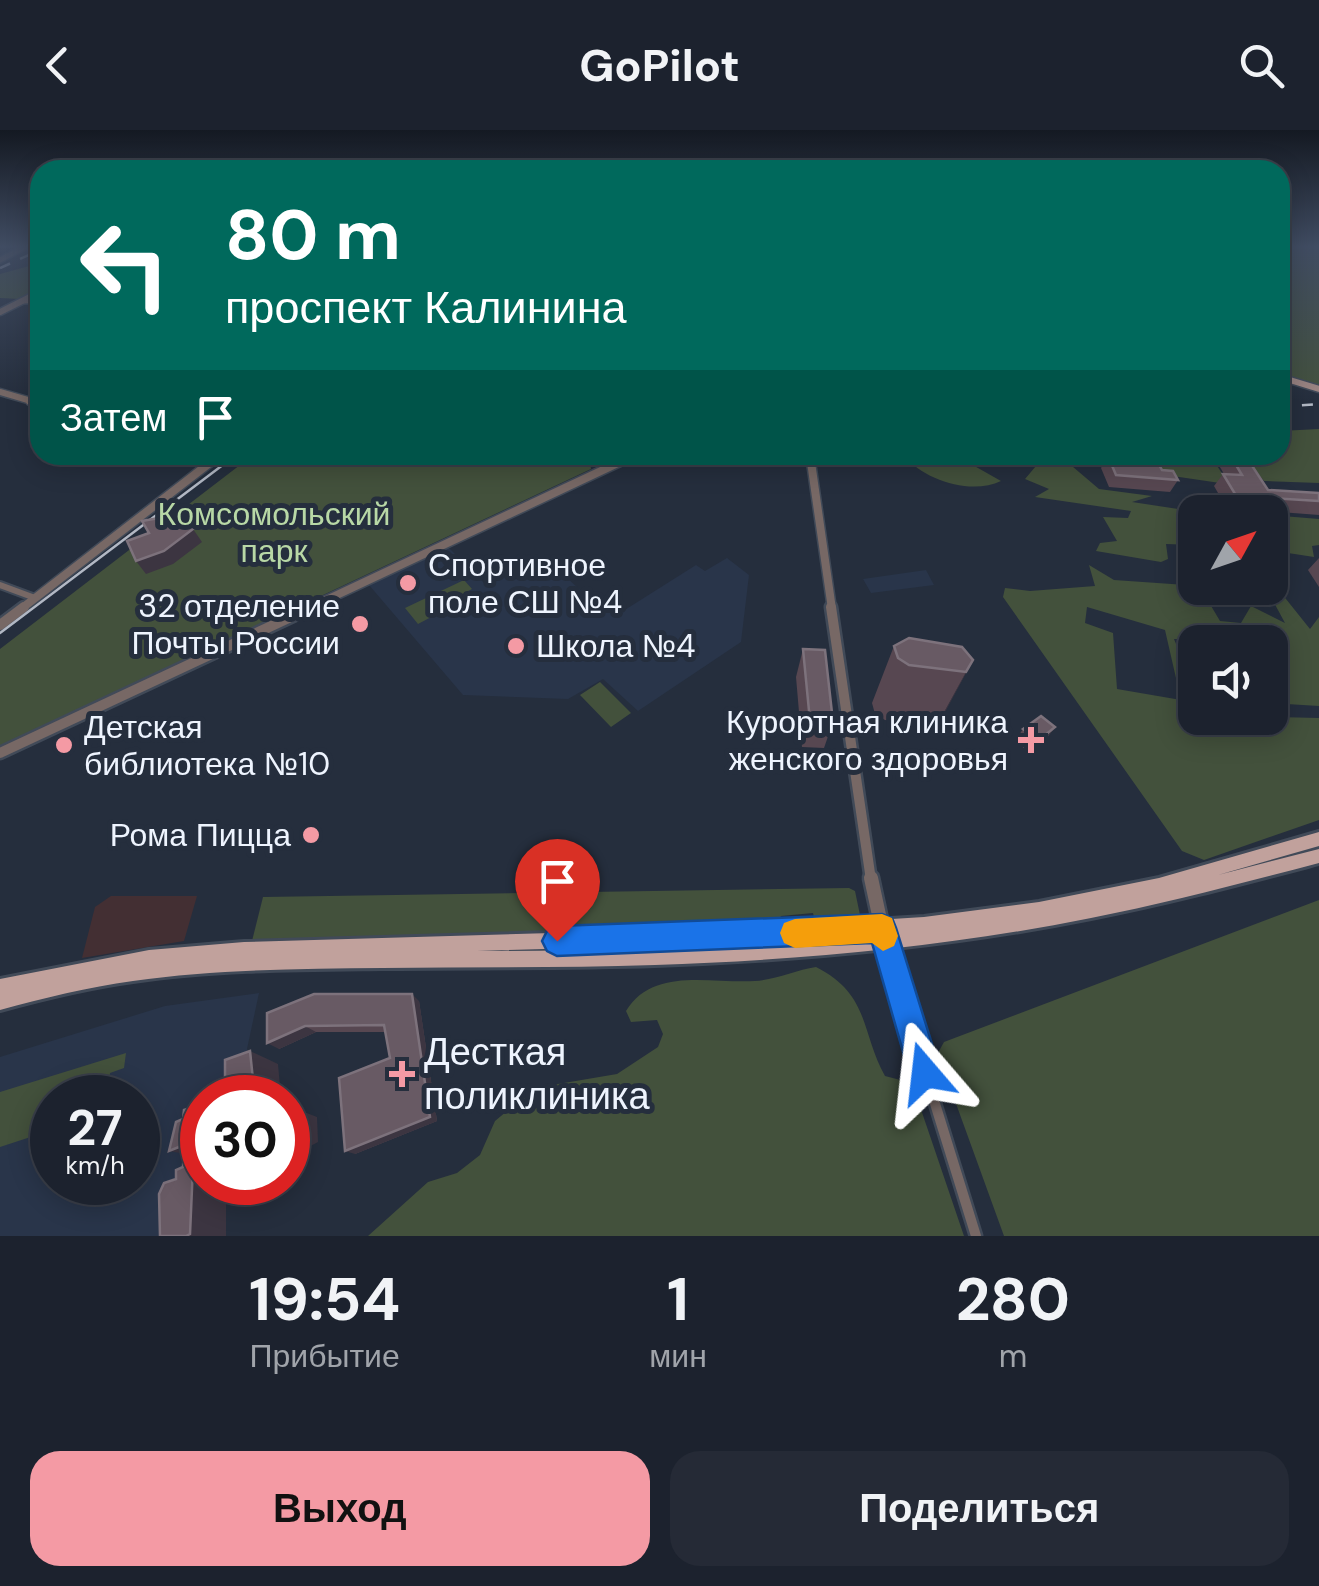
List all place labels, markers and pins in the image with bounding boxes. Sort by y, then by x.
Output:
place label: Спортивное поле СШ №4 [428,544,622,623]
marker: Спортивное поле СШ №4 [397,572,419,594]
place label: 32 отделение Почты России [132,585,340,664]
marker: 32 отделение Почты России [349,613,371,635]
place label: Школа №4 [536,625,696,667]
marker: Школа №4 [505,635,527,657]
place label: Курортная клиника женского здоровья [726,701,1008,780]
place label: Детская библиотека №10 [84,706,330,785]
marker: Курортная клиника женского здоровья [1018,727,1044,753]
marker: Детская библиотека №10 [53,734,75,756]
place label: Рома Пицца [110,814,291,856]
marker: Рома Пицца [300,824,322,846]
pin [515,839,600,942]
place label: Десткая поликлиника [424,1027,650,1121]
marker: Десткая поликлиника [389,1061,415,1087]

